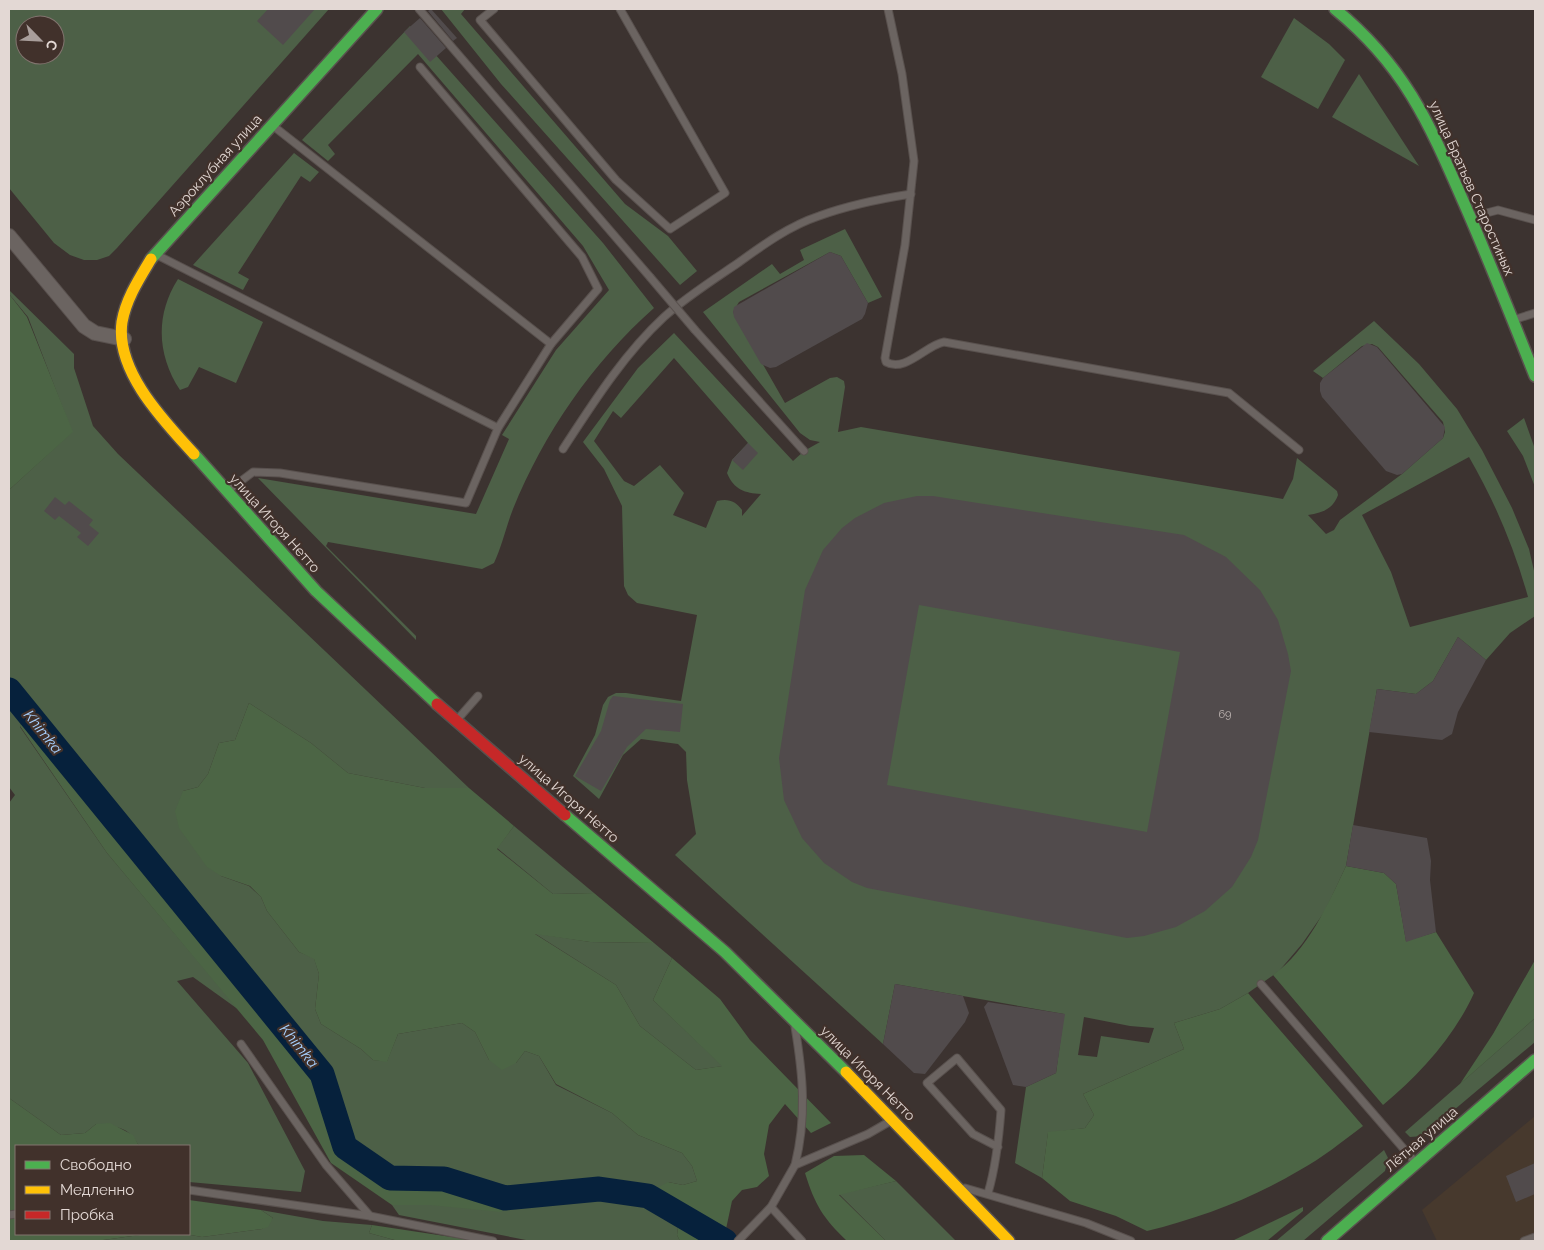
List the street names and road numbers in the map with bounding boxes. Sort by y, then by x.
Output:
street label: улица Братьев Старостиных [1426,98,1518,278]
street label: Аэроклубная улица [165,111,265,219]
street label: улица Игоря Нетто [226,470,324,576]
street label: улица Игоря Нетто [516,750,622,846]
street label: улица Игоря Нетто [817,1022,919,1124]
street label: Лётная улица [1381,1103,1461,1175]

